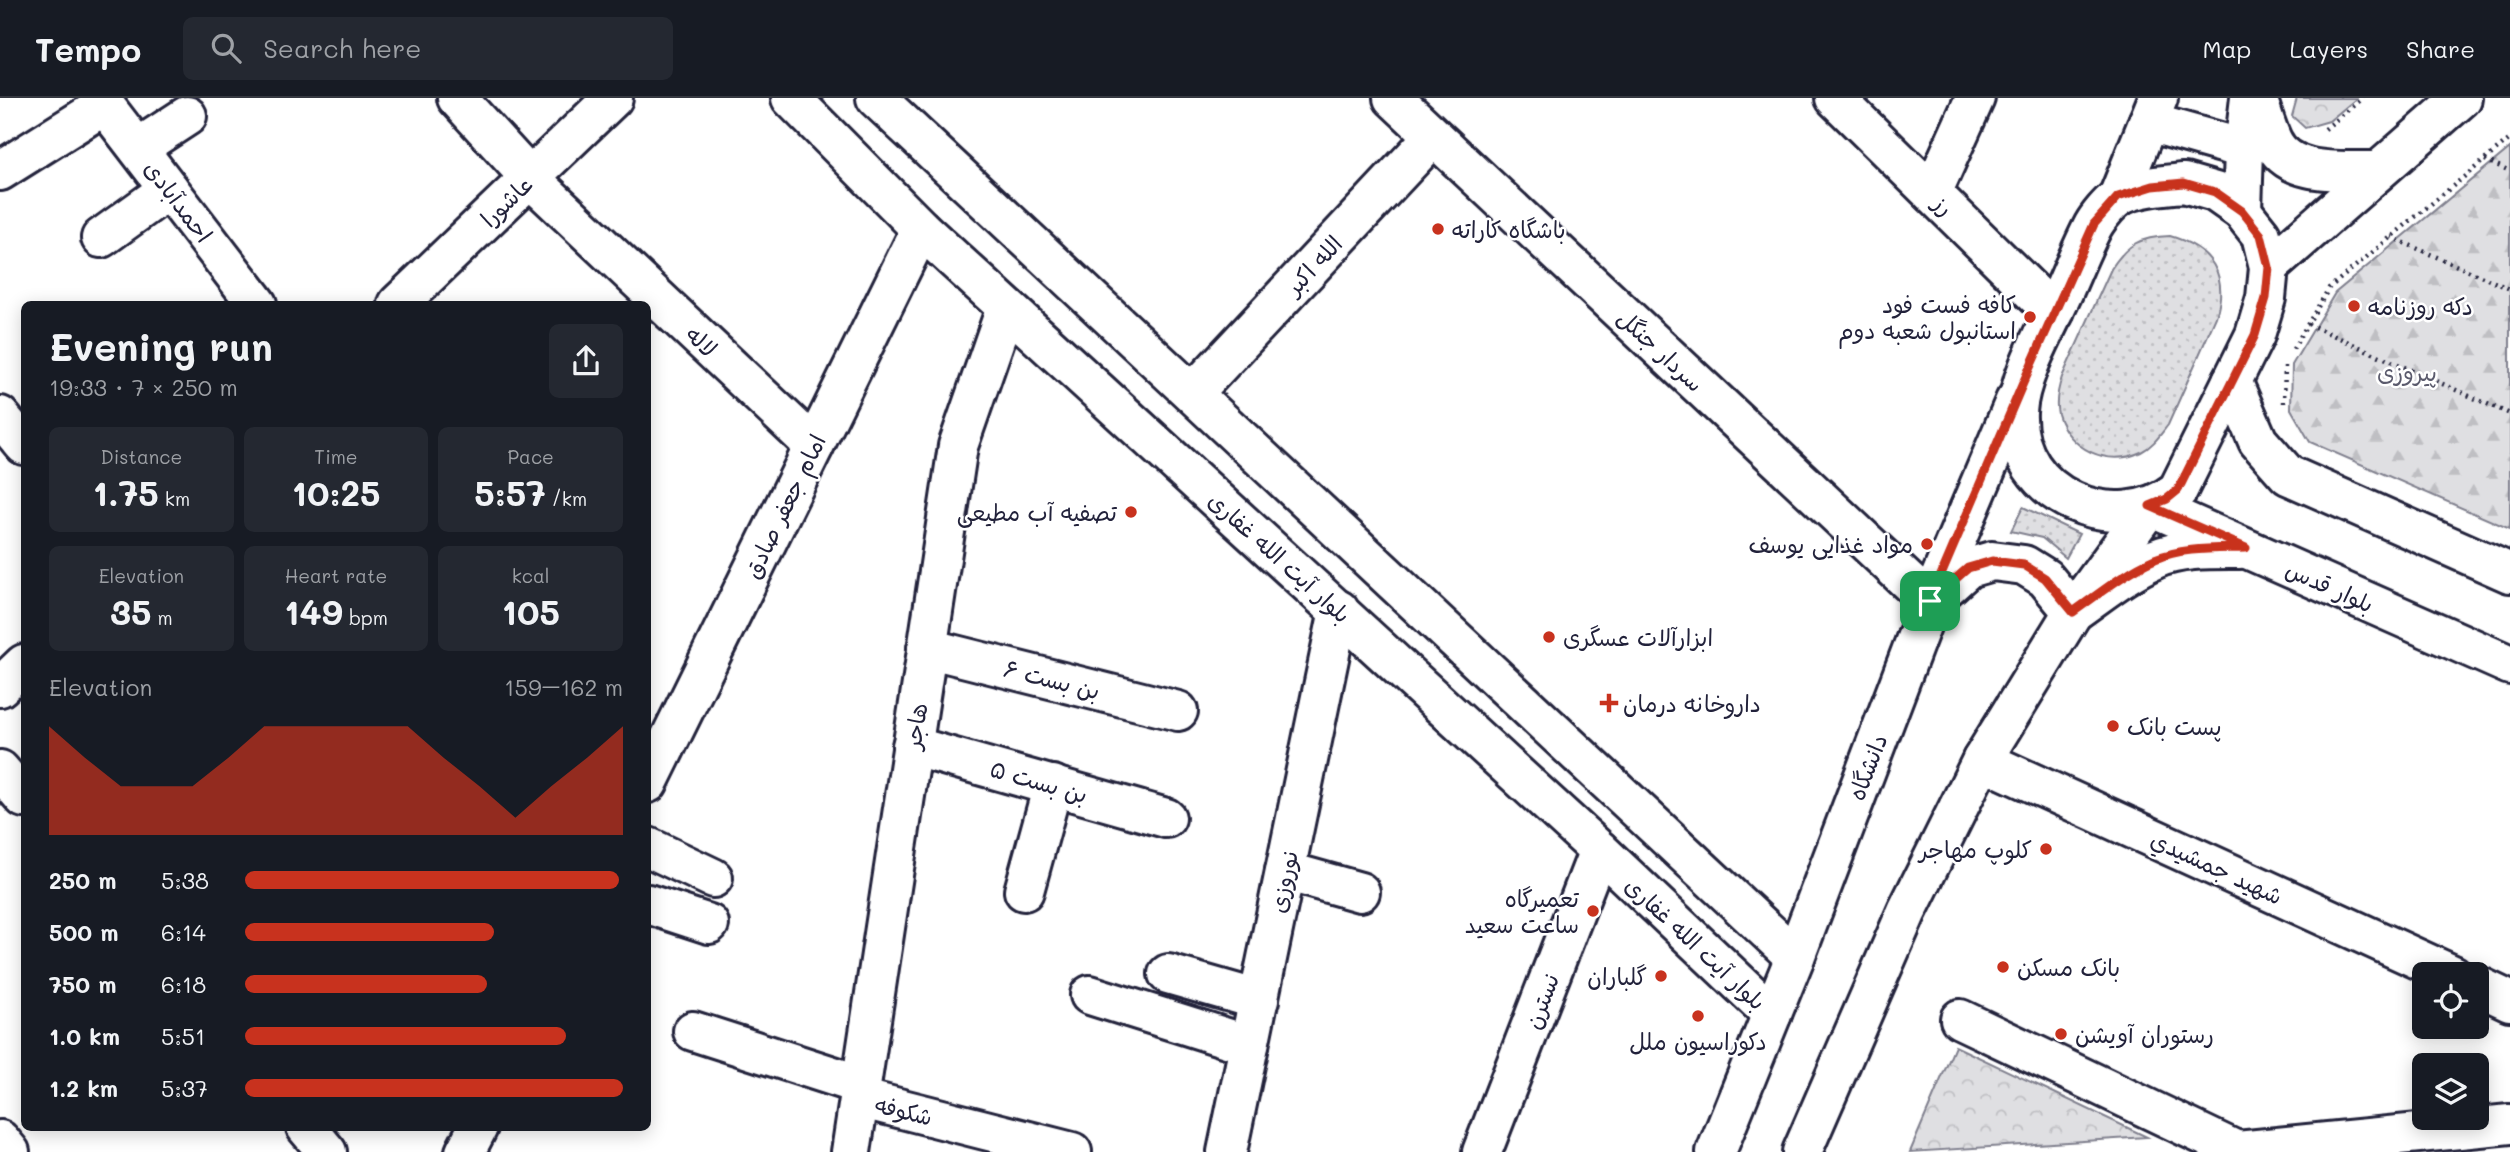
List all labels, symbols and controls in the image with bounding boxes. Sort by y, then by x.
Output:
search box [183,17,673,80]
text: Tempo [35,27,141,70]
icon: search [207,29,245,67]
text: Search here [263,31,421,65]
text: Map [2203,33,2251,64]
text: Layers [2289,33,2368,64]
text: Share [2406,33,2475,64]
street label: احمدآبادی [138,154,220,248]
street label: عاشورا [473,169,539,233]
street label: رز [1926,187,1961,222]
place label: باشگاه کاراته [1452,214,1566,244]
marker: باشگاه کاراته [1430,221,1446,237]
street label: الله اکبر [1276,229,1348,303]
place label: کافه فست فود استانبول شعبه دوم [1838,289,2016,349]
place label: دکه روزنامه [2368,291,2473,321]
marker: دکه روزنامه [2346,298,2362,314]
street label: سردار جنگل [1611,302,1711,398]
marker: کافه فست فود استانبول شعبه دوم [2022,309,2038,325]
street label: لاله [680,319,724,363]
text: Evening run [49,321,273,371]
button: share [549,324,623,398]
park label: پیروزی [2377,357,2437,388]
text: 19:33 · 7 × 250 m [49,372,238,402]
street label: امام جعفر صادق [736,429,835,585]
text: Distance [100,444,182,469]
text: Time [314,444,358,469]
text: Pace [507,444,554,469]
text: 1.75 [93,469,159,515]
text: 10:25 [291,469,381,515]
text: 5:57 [474,469,546,515]
street label: بلوار آیت الله غفاری [1202,485,1358,629]
text: km [159,486,190,511]
text: /km [546,486,587,511]
place label: تصفیه آب مطیعی [957,497,1117,528]
marker: تصفیه آب مطیعی [1123,504,1139,520]
place label: مواد غذایی یوسف [1749,529,1913,560]
marker: مواد غذایی یوسف [1919,536,1935,552]
street label: بلوار قدس [2281,553,2379,619]
text: Elevation [99,563,184,588]
text: Heart rate [285,563,387,588]
text: kcal [512,563,550,588]
pin [1900,571,1960,631]
icon: arrive [1911,582,1949,620]
text: 35 [110,588,151,634]
text: 149 [284,588,343,634]
text: 105 [501,588,560,634]
text: m [151,605,173,630]
text: bpm [343,605,388,630]
place label: ابزارآلات عسگری [1563,622,1713,652]
marker: ابزارآلات عسگری [1541,629,1557,645]
street label: بن بست ۶ [1001,653,1103,705]
text: Elevation [49,672,152,702]
text: 159–162 m [504,672,623,702]
place label: داروخانه درمان [1623,688,1761,719]
marker: داروخانه درمان [1601,695,1617,711]
street label: هاجر [896,701,933,753]
place label: پست بانک [2127,711,2222,742]
marker: پست بانک [2105,718,2121,734]
street label: دانشگاه [1841,729,1893,805]
street label: بن بست ۵ [987,753,1091,809]
street label: شهيد جمشيدي [2145,823,2288,913]
place label: کلوپ مهاجر [1917,834,2032,865]
marker: کلوپ مهاجر [2038,841,2054,857]
street label: نوروزی [1262,847,1304,915]
text: 250 m [49,865,117,895]
text: 5:38 [161,865,209,895]
street label: بلوار آیت الله غفاری [1619,870,1773,1016]
place label: تعمیرگاه ساعت سعید [1465,883,1579,939]
marker: تعمیرگاه ساعت سعید [1585,903,1601,919]
text: 500 m [49,917,119,947]
text: 6:14 [161,917,206,947]
place label: بانک مسکن [2017,952,2120,982]
marker: بانک مسکن [1995,959,2011,975]
place label: گلباران [1587,961,1647,991]
map controls [2412,962,2489,1130]
button: locate [2412,962,2489,1039]
marker: گلباران [1653,968,1669,984]
text: 750 m [49,969,117,999]
text: 6:18 [161,969,206,999]
street label: نسترن [1517,969,1565,1033]
marker: دکوراسیون ملل [1690,1008,1706,1024]
place label: رستوران آویشن [2075,1019,2214,1050]
text: 1.0 km [49,1021,120,1051]
text: 5:51 [161,1021,205,1051]
place label: دکوراسیون ملل [1629,1026,1767,1056]
marker: رستوران آویشن [2053,1026,2069,1042]
button: layers [2412,1053,2489,1130]
text: 1.2 km [49,1073,118,1103]
text: 5:37 [161,1073,208,1103]
street label: شکوفه [872,1088,936,1132]

